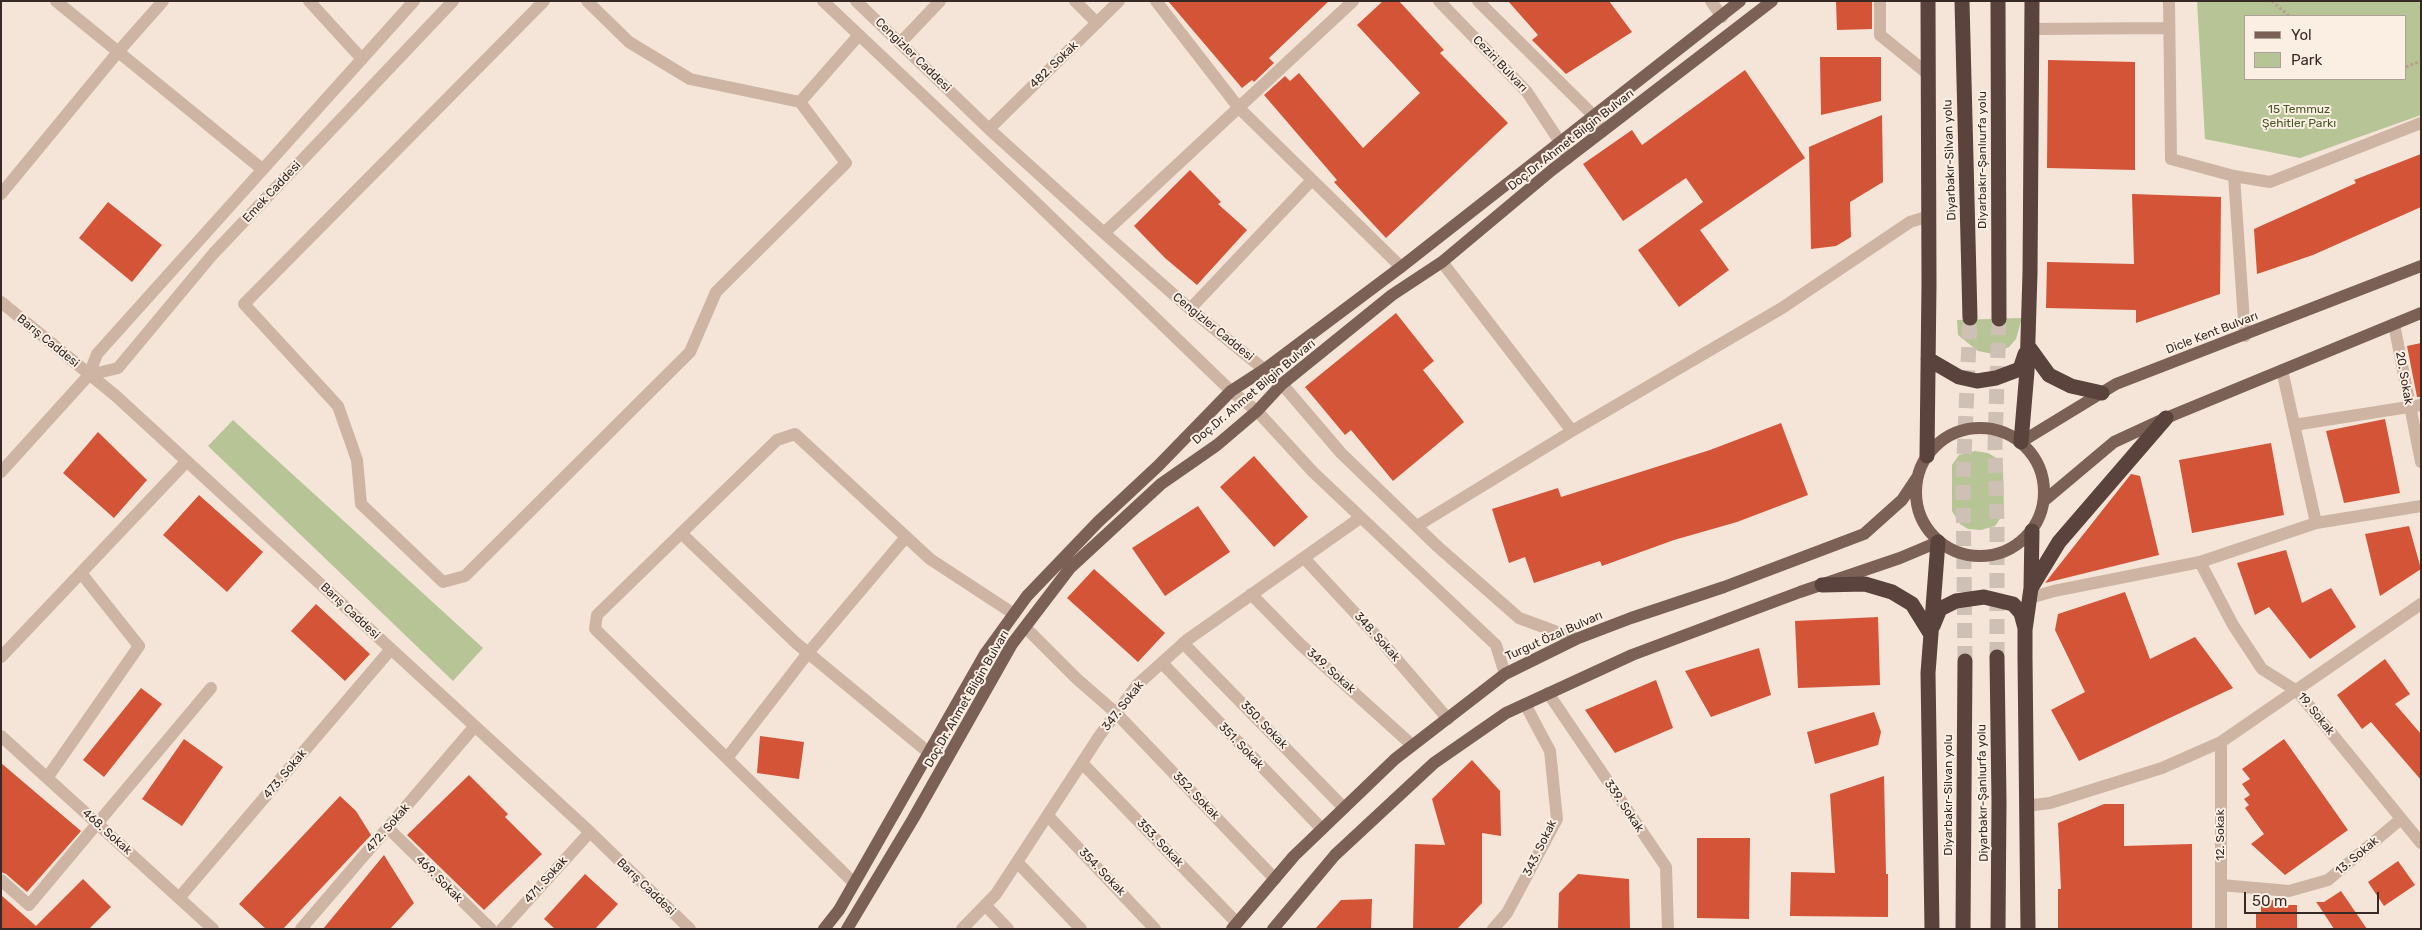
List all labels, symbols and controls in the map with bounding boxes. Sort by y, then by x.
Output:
street label: Cengizler Caddesi [872,15,954,95]
legend [2244,15,2407,80]
text: Yol [2291,26,2312,44]
street label: Ceziri Bulvarı [1470,33,1530,95]
street label: 482. Sokak [1027,39,1081,91]
text: Park [2291,51,2322,69]
street label: Doç.Dr. Ahmet Bilgin Bulvarı [1505,86,1637,194]
street label: Diyarbakır-Şanlıurfa yolu [1976,91,1990,229]
street label: Diyarbakır-Silvan yolu [1941,99,1959,221]
park label: 15 Temmuz Şehitler Parkı [2262,103,2336,131]
street label: Emek Caddesi [240,158,304,226]
street label: Cengizler Caddesi [1170,290,1256,364]
street label: Dicle Kent Bulvarı [2164,309,2260,357]
street label: Barış Caddesi [14,312,82,370]
street label: Doç.Dr. Ahmet Bilgin Bulvarı [1190,336,1318,448]
street label: 20. Sokak [2392,350,2416,406]
street label: Barış Caddesi [317,580,383,642]
street label: Turgut Özal Bulvarı [1503,608,1605,664]
street label: 348. Sokak [1351,609,1403,665]
street label: Doç.Dr. Ahmet Bilgin Bulvarı [922,628,1012,770]
street label: 349. Sokak [1304,646,1358,696]
street label: 347. Sokak [1099,678,1147,734]
street label: 19. Sokak [2294,690,2338,738]
street label: 350. Sokak [1238,698,1290,752]
street label: 351. Sokak [1216,720,1266,772]
street label: Diyarbakır-Şanlıurfa yolu [1975,724,1991,862]
street label: Diyarbakır-Silvan yolu [1942,734,1956,856]
street label: 473. Sokak [260,746,310,802]
street label: 352. Sokak [1170,769,1222,823]
street label: 339. Sokak [1601,777,1647,835]
street label: 472. Sokak [363,801,413,855]
street label: 468. Sokak [79,806,135,858]
street label: 12. Sokak [2214,809,2228,861]
street label: 353. Sokak [1134,816,1186,870]
street label: 343. Sokak [1520,817,1560,879]
street label: 13. Sokak [2333,834,2381,878]
street label: 354. Sokak [1076,845,1128,899]
street label: 469. Sokak [413,853,465,905]
street label: 471. Sokak [521,854,571,906]
street label: Barış Caddesi [614,855,678,919]
scale bar [2247,882,2382,914]
text: 50 m [2252,892,2287,910]

